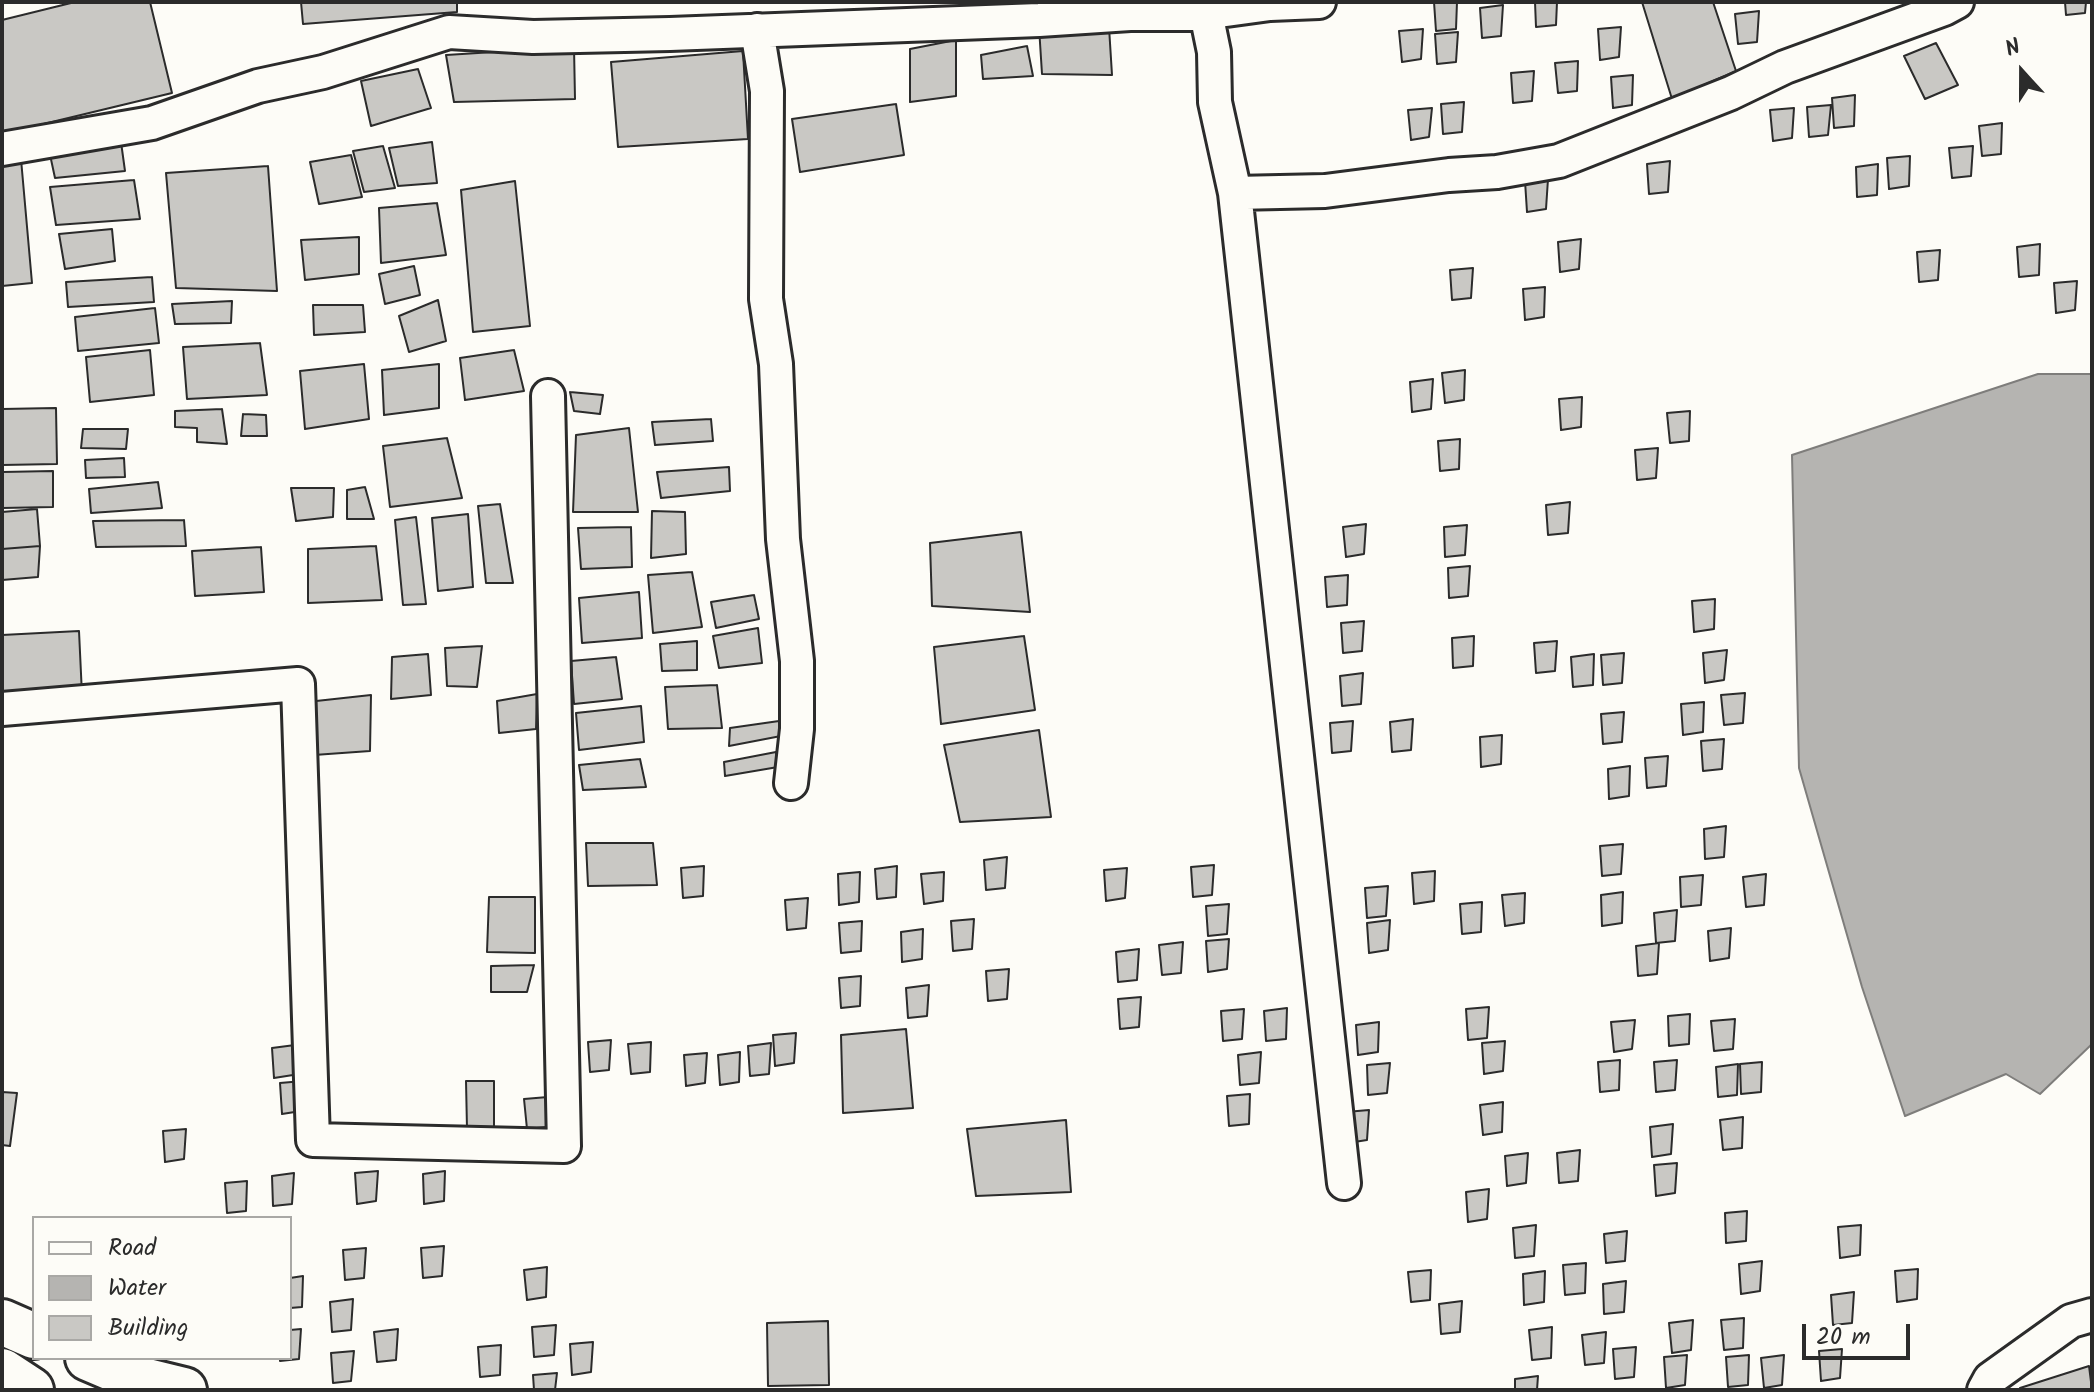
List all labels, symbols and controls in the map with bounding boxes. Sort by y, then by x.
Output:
text: N [2000,30,2026,68]
north arrow [1982,32,2062,112]
legend [32,1216,292,1360]
text: Road [108,1229,156,1268]
text: Water [108,1269,166,1308]
scale bar [1806,1308,1914,1358]
text: Building [108,1309,188,1348]
text: 20 m [1816,1318,1871,1357]

